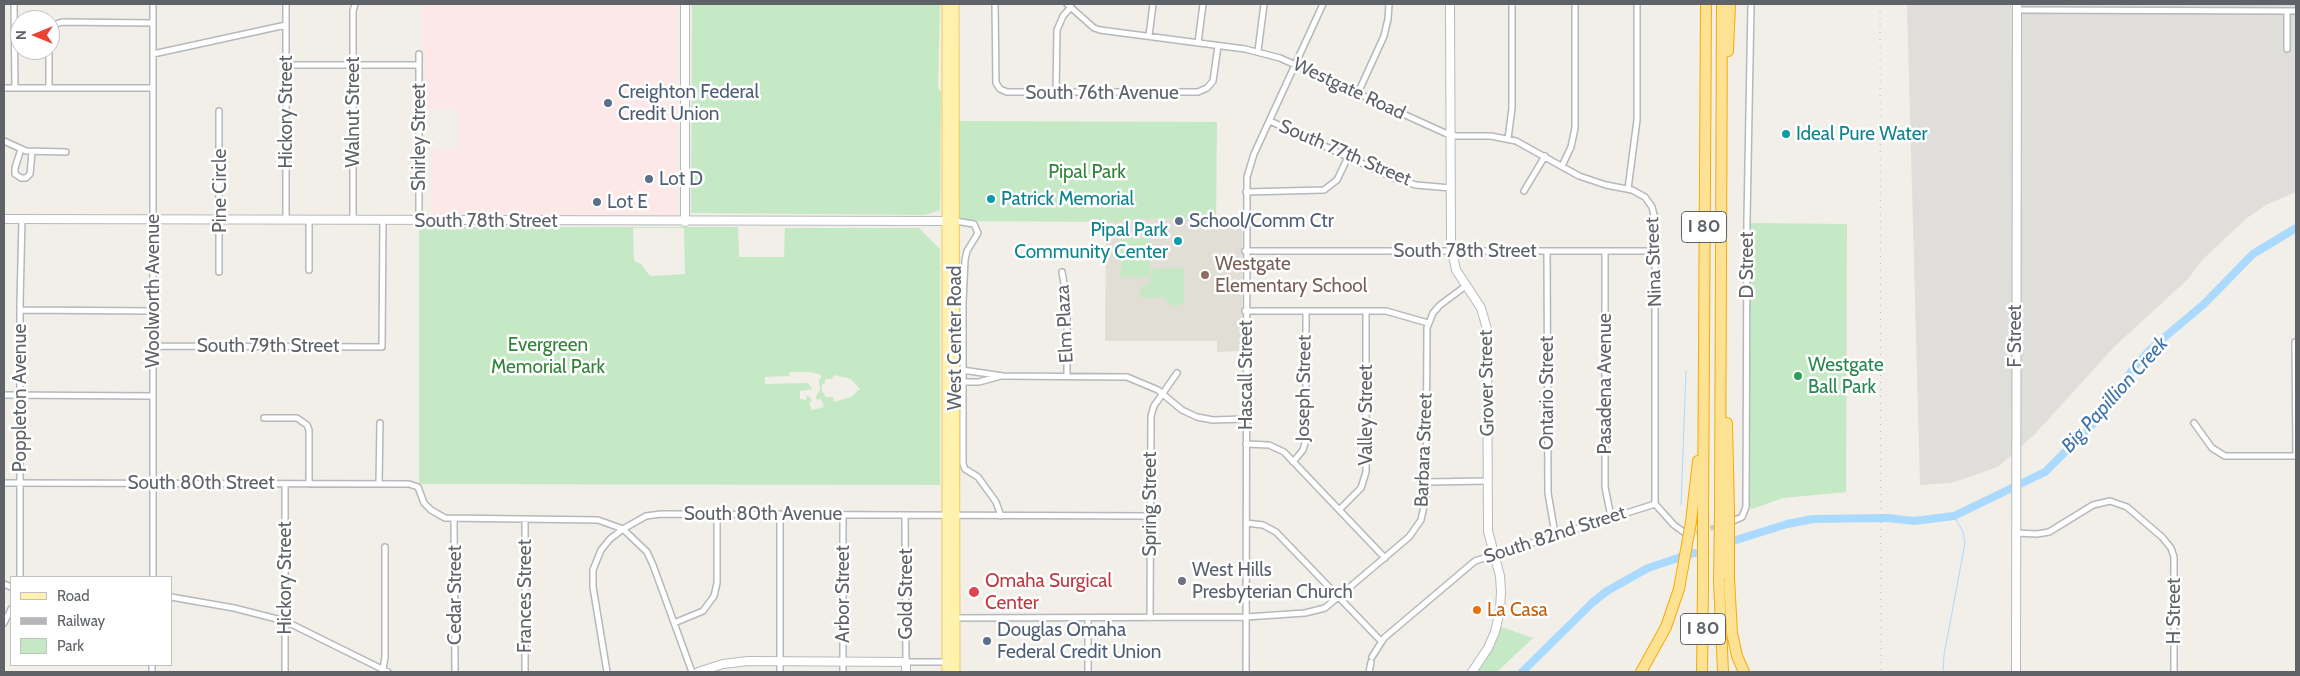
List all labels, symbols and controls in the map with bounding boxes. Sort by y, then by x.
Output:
north arrow [10,10,60,60]
text: N [12,30,30,40]
street label: Westgate Road [1289,53,1409,125]
street label: Hickory Street [275,55,297,169]
street label: Walnut Street [342,57,364,167]
place label: Creighton Federal Credit Union [618,81,759,125]
street label: South 76th Avenue [1025,82,1179,104]
street label: Shirley Street [408,83,430,191]
marker: Creighton Federal Credit Union [602,97,614,109]
street label: South 77th Street [1275,115,1415,191]
place label: Ideal Pure Water [1796,123,1927,145]
marker: Ideal Pure Water [1780,128,1792,140]
street label: Pine Circle [209,149,231,233]
park label: Pipal Park [1048,161,1126,183]
place label: Lot D [659,168,703,190]
marker: Lot D [643,173,655,185]
place label: Patrick Memorial [1001,188,1134,210]
place label: Lot E [607,191,648,213]
marker: Patrick Memorial [985,193,997,205]
marker: Lot E [591,196,603,208]
street label: South 78th Street [414,210,558,232]
place label: School/Comm Ctr [1189,210,1334,232]
road number: I 80 [1682,212,1726,242]
street label: Woolworth Avenue [142,214,164,368]
marker: School/Comm Ctr [1173,215,1185,227]
street label: Nina Street [1641,217,1667,307]
place label: Pipal Park Community Center [1014,219,1168,263]
street label: D Street [1736,232,1758,298]
marker: Pipal Park Community Center [1172,235,1184,247]
street label: South 78th Street [1393,240,1537,262]
place label: Westgate Elementary School [1215,253,1367,297]
street label: West Center Road [944,266,966,410]
marker: Westgate Elementary School [1199,269,1211,281]
street label: Elm Plaza [1052,284,1078,364]
street label: F Street [2004,304,2026,368]
street label: Pasadena Avenue [1594,313,1616,455]
street label: Hascall Street [1235,320,1257,430]
street label: Poppleton Avenue [9,324,31,472]
street label: Grover Street [1475,329,1499,437]
water label: Big Papillion Creek [2057,332,2173,458]
park label: Evergreen Memorial Park [491,334,605,378]
street label: South 79th Street [197,335,339,357]
street label: Joseph Street [1292,335,1316,441]
street label: Ontario Street [1536,336,1558,450]
place label: Westgate Ball Park [1808,354,1884,398]
street label: Valley Street [1355,364,1377,466]
marker: Westgate Ball Park [1792,370,1804,382]
street label: Barbara Street [1411,393,1437,507]
street label: Spring Street [1139,452,1161,556]
street label: South 80th Street [127,472,275,494]
street label: South 82nd Street [1481,501,1629,569]
street label: South 80th Avenue [684,503,842,525]
street label: Hickory Street [274,521,296,635]
street label: Frances Street [514,539,536,653]
street label: Cedar Street [444,545,466,645]
street label: Arbor Street [832,545,854,643]
street label: Gold Street [895,548,917,640]
place label: West Hills Presbyterian Church [1192,559,1353,603]
place label: Omaha Surgical Center [985,570,1112,614]
marker: West Hills Presbyterian Church [1176,575,1188,587]
legend [10,576,172,666]
street label: H Street [2163,578,2185,644]
marker: Omaha Surgical Center [967,585,981,599]
text: Road [57,587,90,605]
place label: La Casa [1487,599,1548,621]
marker: La Casa [1471,604,1483,616]
text: Railway [57,612,105,630]
road number: I 80 [1680,614,1726,644]
place label: Douglas Omaha Federal Credit Union [997,619,1161,663]
marker: Douglas Omaha Federal Credit Union [981,635,993,647]
text: Park [57,637,84,655]

